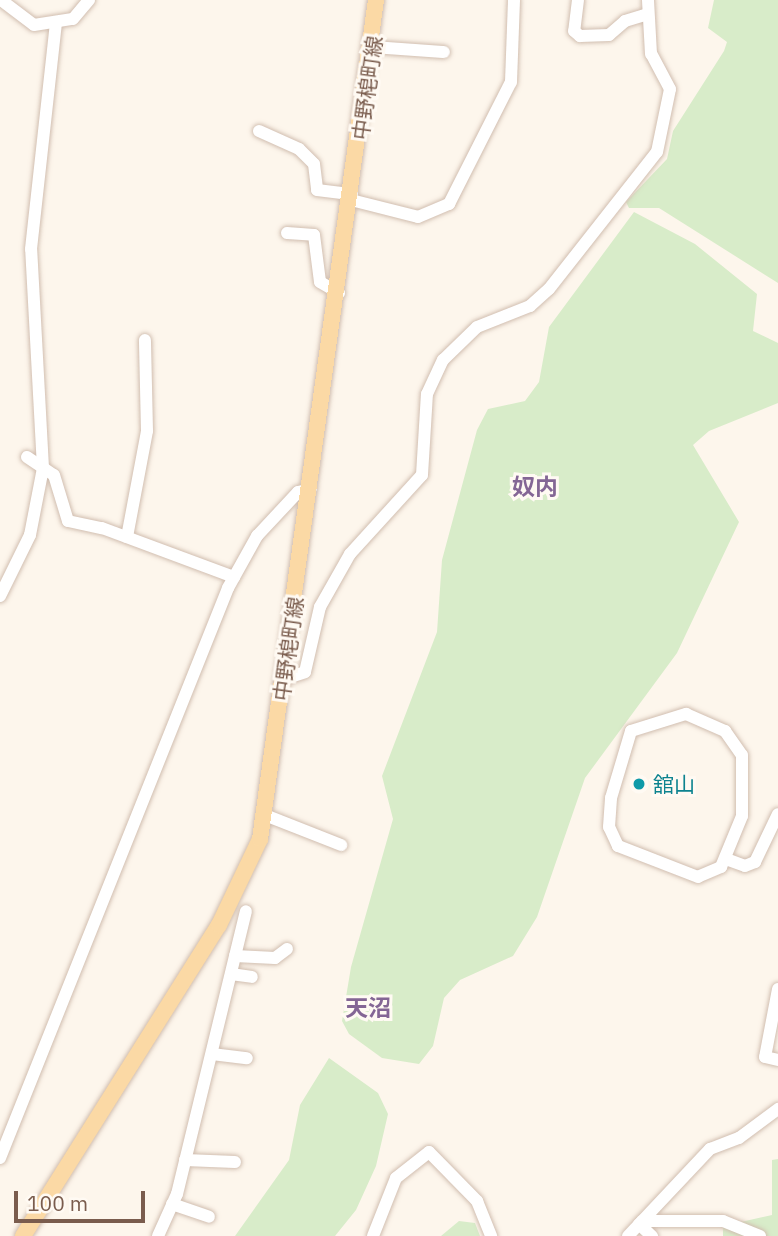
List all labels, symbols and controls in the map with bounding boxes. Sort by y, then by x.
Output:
street label: 中野梍町線 [347,34,387,142]
district label: 奴内 [512,472,558,500]
street label: 中野梍町線 [268,595,308,703]
place label: 舘山 [653,771,695,797]
marker: 舘山 [631,776,647,792]
district label: 天沼 [345,993,391,1021]
scale bar [18,1176,149,1220]
text: 100 m [27,1189,88,1217]

